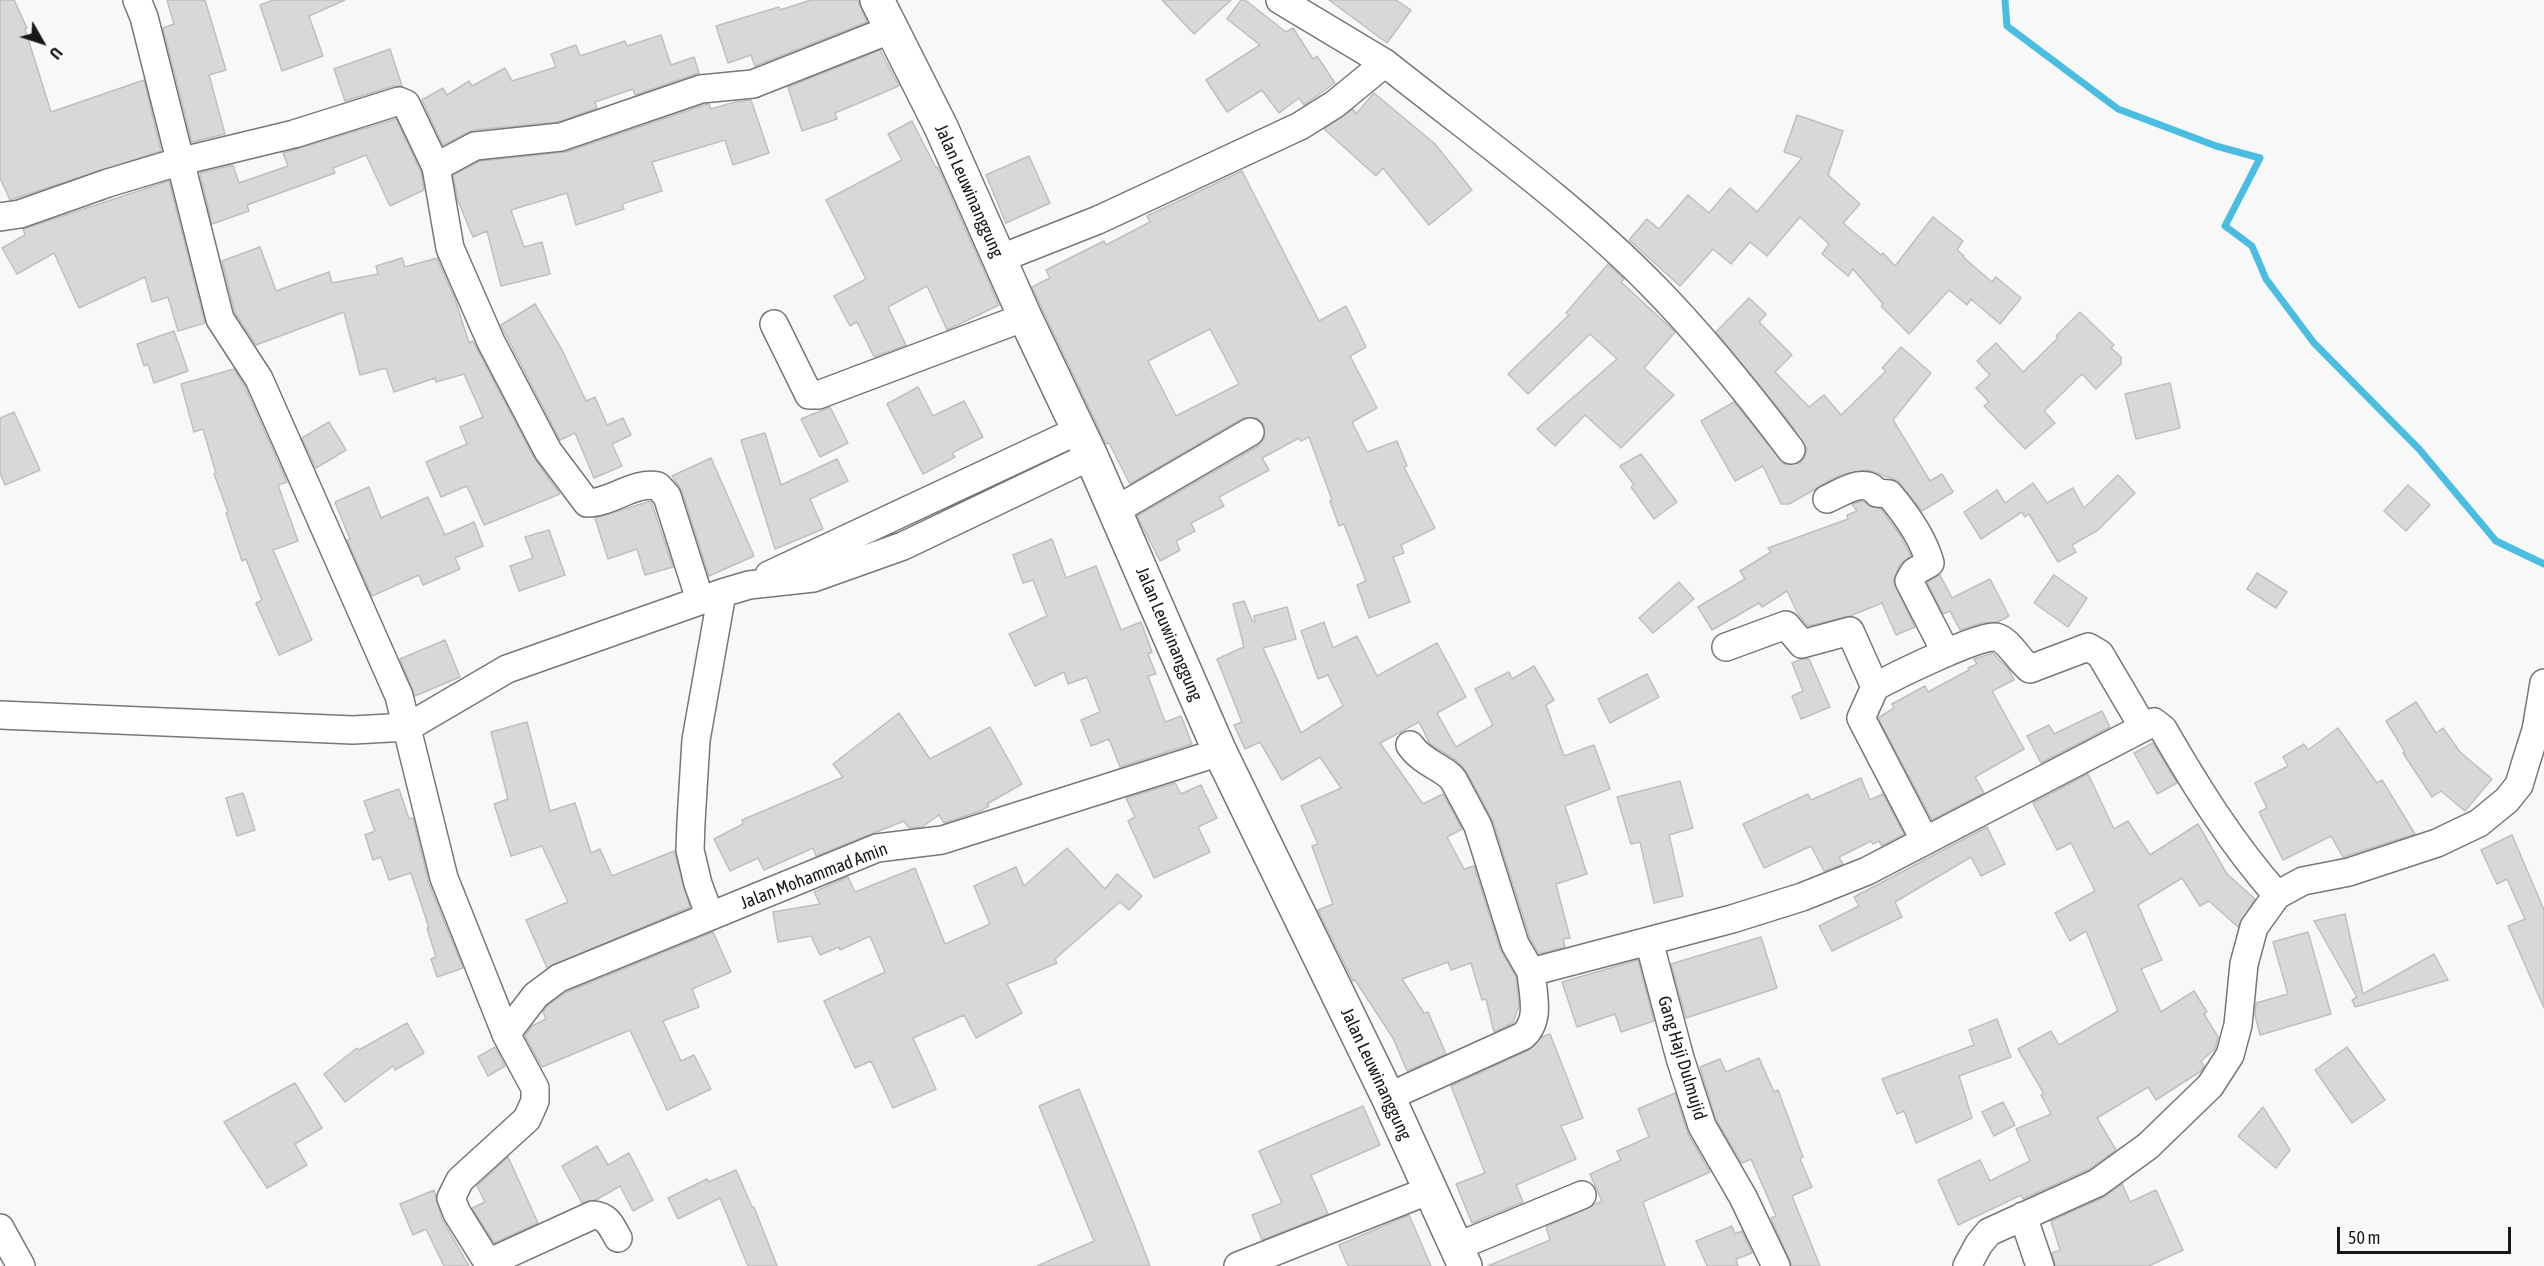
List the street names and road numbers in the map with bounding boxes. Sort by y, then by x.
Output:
street label: Jalan Leuwinanggung [930,121,1008,261]
street label: Jalan Leuwinanggung [1131,564,1207,704]
street label: Jalan Mohammad Amin [737,838,891,914]
street label: Gang Haji Dulmujid [1653,993,1711,1123]
street label: Jalan Leuwinanggung [1336,1004,1416,1144]

